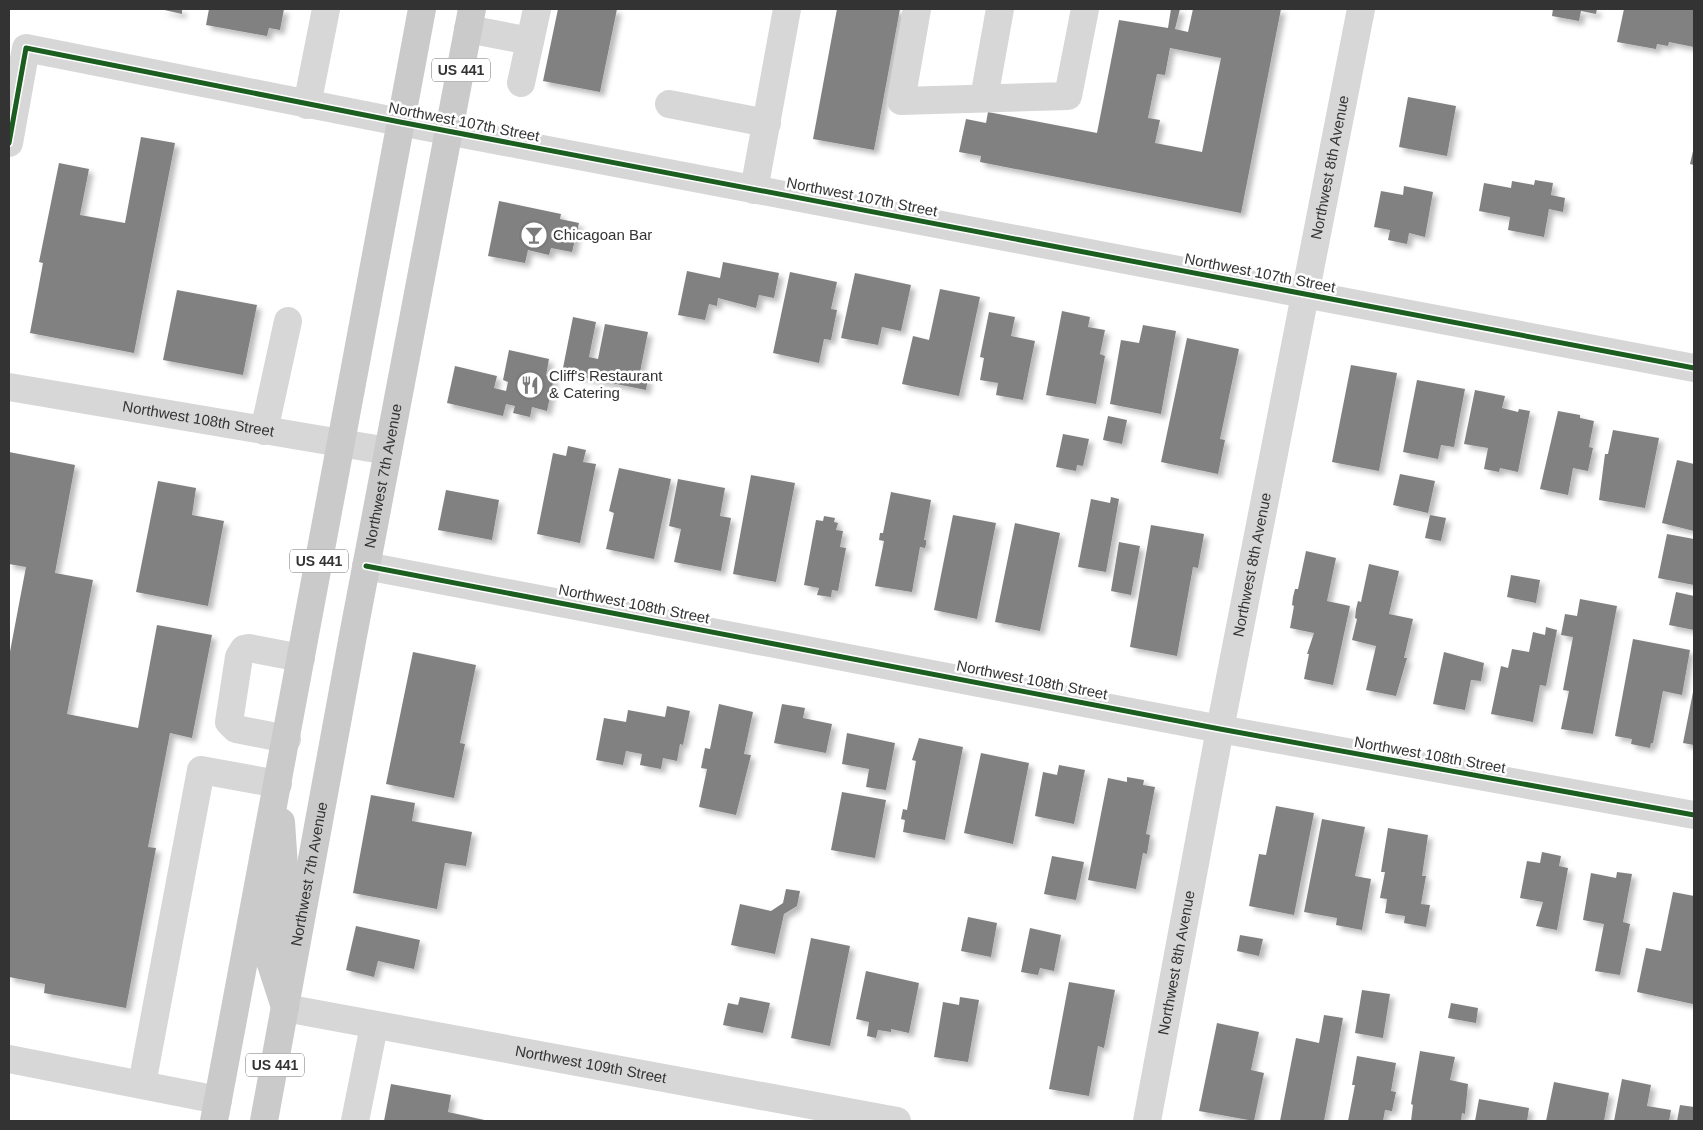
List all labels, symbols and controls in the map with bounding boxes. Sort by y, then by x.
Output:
road number: US 441 [432,58,490,82]
street label: Northwest 8th Avenue [1307,94,1352,241]
street label: Northwest 107th Street [387,99,542,145]
street label: Northwest 107th Street [785,174,940,220]
bar icon: Chicagoan Bar [519,220,549,250]
place label: Chicagoan Bar [553,226,652,243]
street label: Northwest 107th Street [1183,250,1338,296]
place label: Cliff's Restaurant & Catering [549,367,663,401]
restaurant icon: Cliff's Restaurant & Catering [515,370,545,400]
street label: Northwest 108th Street [121,397,276,440]
street label: Northwest 7th Avenue [361,402,405,549]
street label: Northwest 8th Avenue [1229,491,1274,638]
road number: US 441 [290,550,348,572]
street label: Northwest 108th Street [557,581,712,627]
street label: Northwest 108th Street [955,657,1110,703]
street label: Northwest 108th Street [1353,733,1508,776]
street label: Northwest 7th Avenue [287,800,330,948]
street label: Northwest 8th Avenue [1154,889,1198,1036]
street label: Northwest 109th Street [514,1042,669,1086]
road number: US 441 [246,1054,304,1076]

